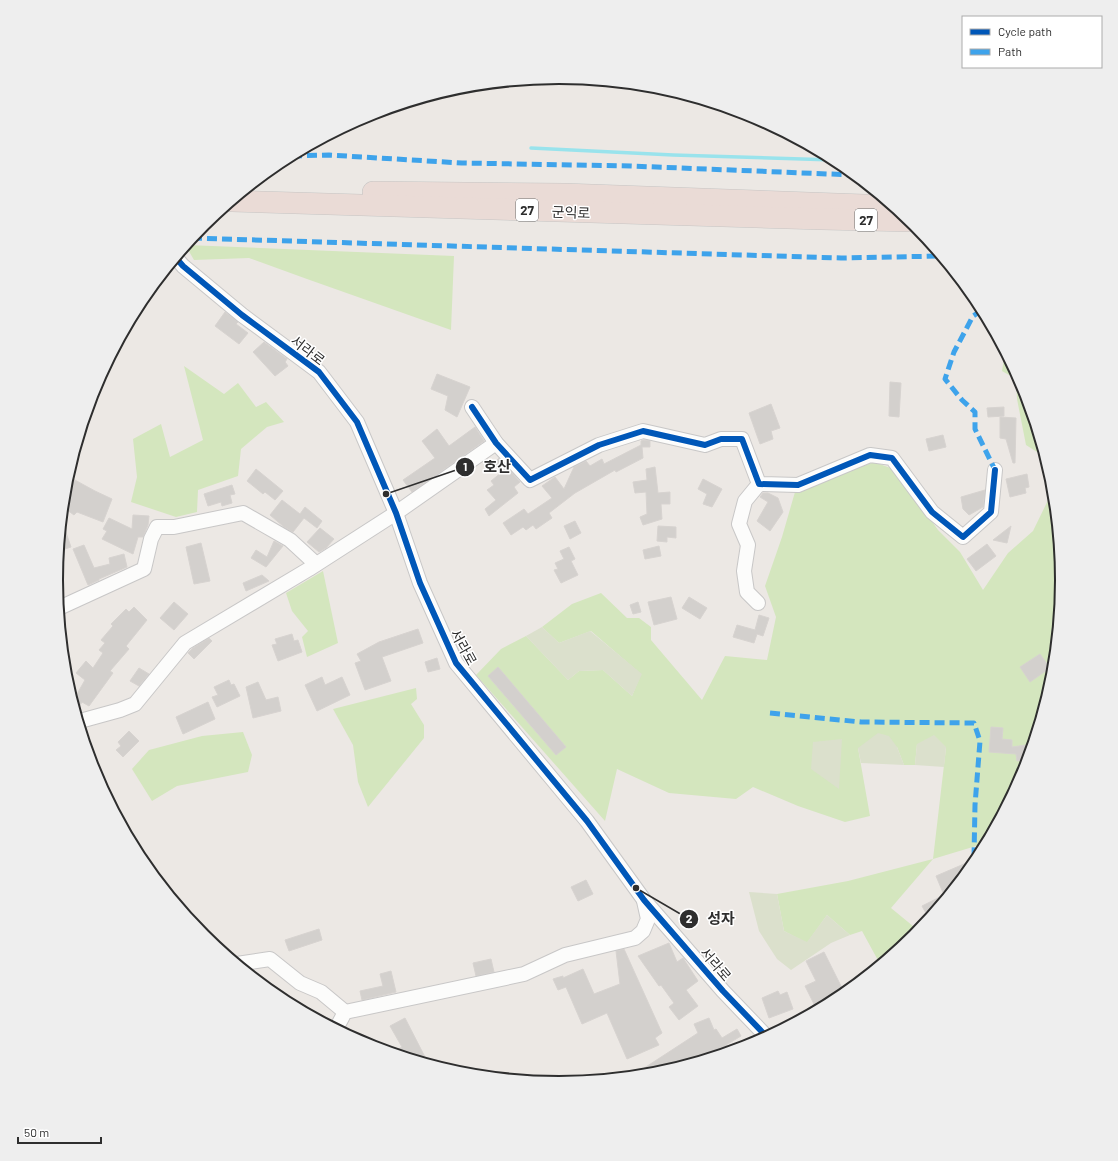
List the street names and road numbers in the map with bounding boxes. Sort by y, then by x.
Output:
road number: 27 [516,199,538,221]
street label: 군익로 [551,203,591,221]
road number: 27 [855,209,877,231]
street label: 서라로 [288,331,329,369]
street label: 서라로 [447,626,481,668]
street label: 서라로 [697,944,735,984]

